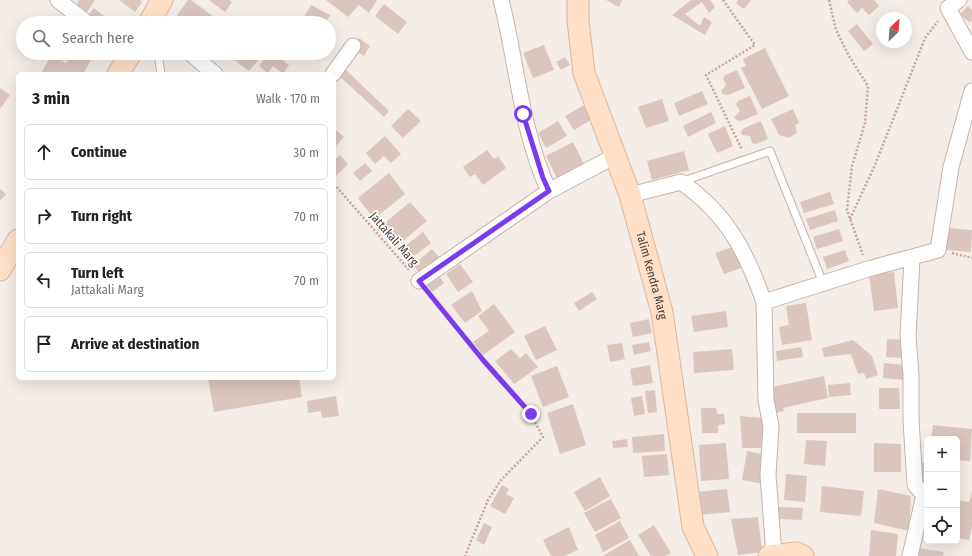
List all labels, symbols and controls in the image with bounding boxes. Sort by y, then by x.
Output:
north arrow [876,12,912,48]
search box [16,16,336,60]
icon: search [30,27,52,49]
text: Search here [62,29,134,47]
text: 3 min [32,88,70,109]
text: Walk · 170 m [256,91,320,106]
route start [514,105,532,123]
icon: ahead [33,141,55,163]
text: Continue [71,143,127,161]
text: 30 m [293,145,319,160]
icon: right [33,205,55,227]
text: Turn right [71,207,132,225]
text: 70 m [294,209,319,224]
street label: Jattakali Marg [367,209,422,269]
street label: Talim Kendra Marg [633,230,670,321]
text: Turn left [71,264,124,282]
icon: left [33,269,55,291]
text: 70 m [294,273,319,288]
text: Jattakali Marg [71,282,144,297]
icon: arrive [33,333,55,355]
text: Arrive at destination [71,335,199,353]
route end [522,405,540,423]
map controls [924,436,960,544]
button: + [924,436,960,472]
button: − [924,472,960,508]
button: locate [924,508,960,544]

